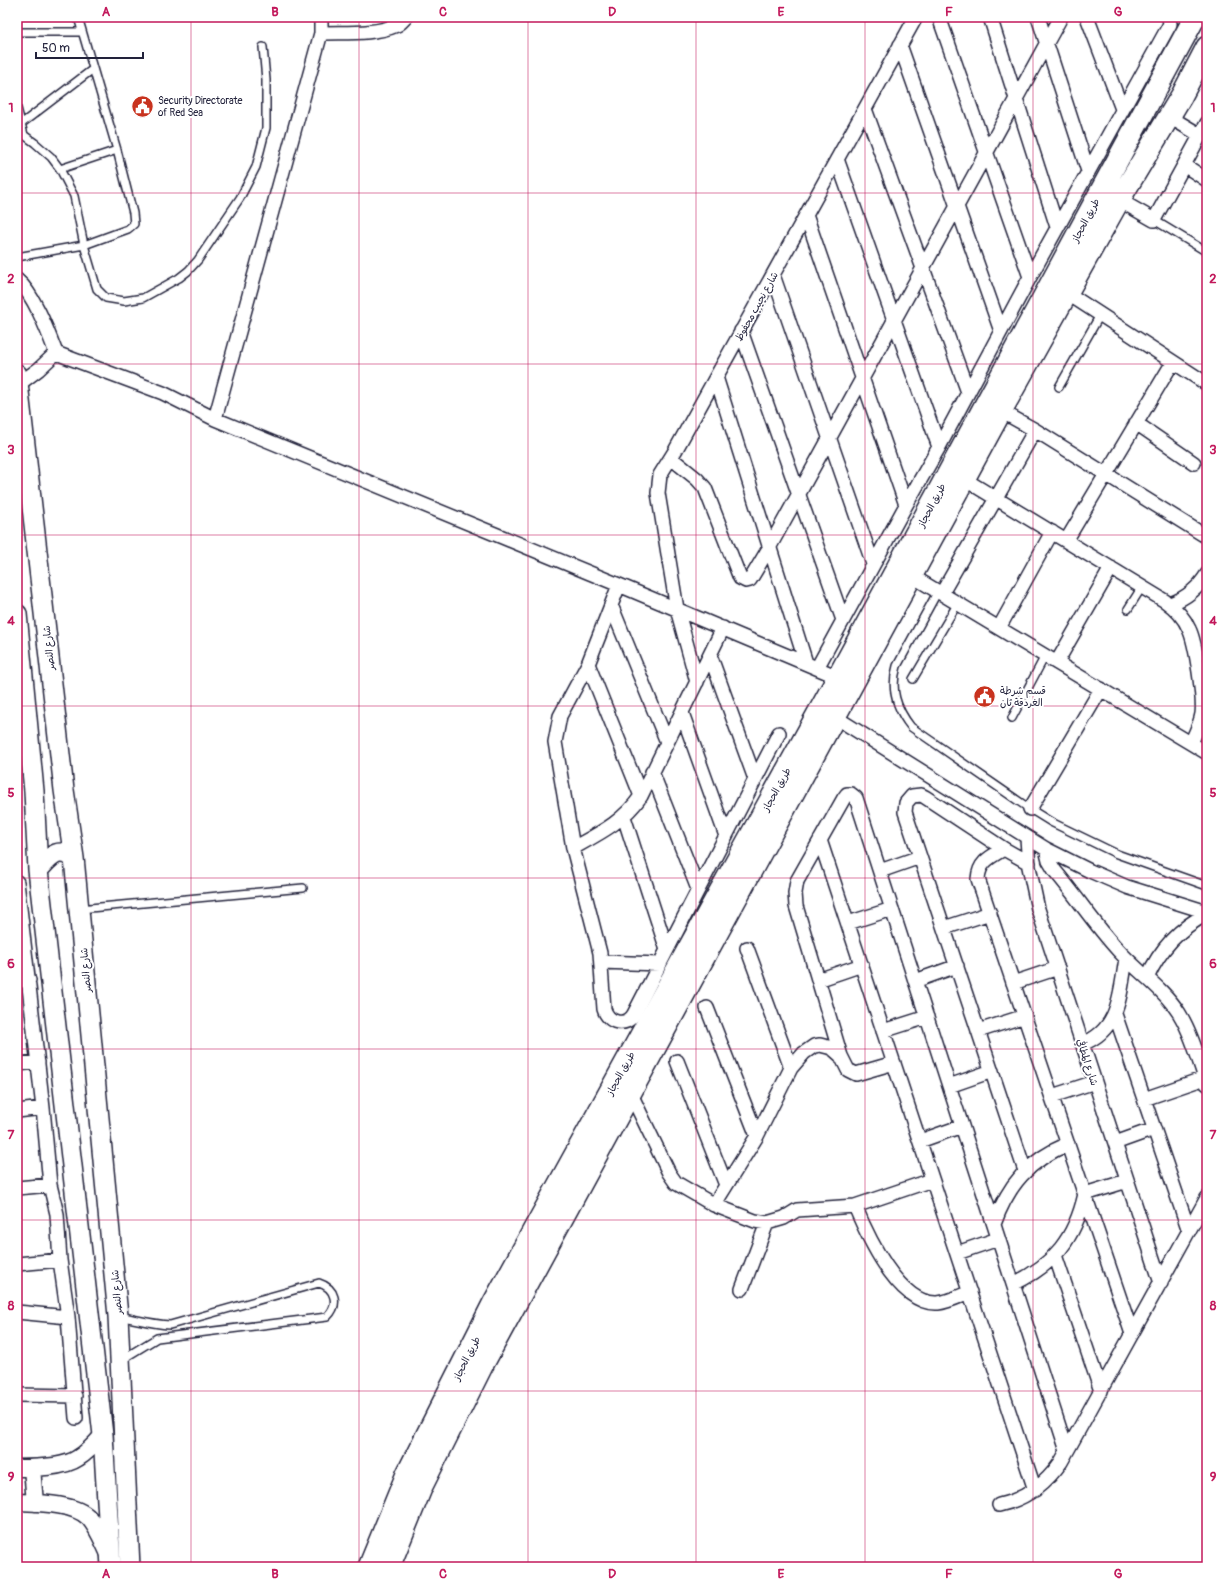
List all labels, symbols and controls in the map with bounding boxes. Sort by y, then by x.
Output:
text: A [102,4,111,20]
text: B [271,4,279,20]
text: C [439,4,447,20]
text: D [608,4,616,20]
text: E [778,4,785,20]
text: F [945,4,953,20]
text: G [1114,4,1123,20]
scale bar [36,34,143,60]
text: 50 m [42,41,70,56]
public building icon: Security Directorate of Red Sea [130,93,156,119]
place label: Security Directorate of Red Sea [158,95,242,119]
text: 1 [8,100,14,116]
text: 1 [1210,100,1216,116]
street label: طريق الحجاز [1069,196,1102,245]
street label: شارع نجيب محفوظ [733,270,782,344]
text: 2 [7,271,15,287]
text: 2 [1209,271,1217,287]
text: 3 [7,442,15,458]
text: 3 [1209,442,1217,458]
street label: طريق الحجاز [915,481,948,530]
text: 4 [7,613,15,629]
text: 4 [1209,613,1217,629]
street label: شارع النصر [41,625,58,672]
public building icon: قسم شرطة الغردقة ثان [971,683,997,709]
place label: قسم شرطة الغردقة ثان [1000,685,1046,709]
street label: طريق الحجاز [760,766,794,814]
text: 5 [7,785,15,801]
text: 5 [1209,785,1217,801]
street label: شارع النصر [78,947,95,994]
text: 6 [7,956,15,972]
text: 6 [1209,956,1217,972]
street label: شارع المطافي [1073,1037,1101,1088]
street label: طريق الحجاز [604,1050,638,1098]
text: 7 [8,1127,15,1143]
text: 7 [1210,1127,1217,1143]
street label: شارع النصر [109,1269,126,1316]
text: 8 [8,1298,15,1314]
text: 8 [1210,1298,1217,1314]
street label: طريق الحجاز [450,1334,483,1383]
text: 9 [8,1469,15,1485]
text: 9 [1210,1469,1217,1485]
text: A [102,1566,111,1582]
text: B [271,1566,279,1582]
text: C [439,1566,447,1582]
text: D [608,1566,616,1582]
text: E [778,1566,785,1582]
text: F [945,1566,953,1582]
text: G [1114,1566,1123,1582]

